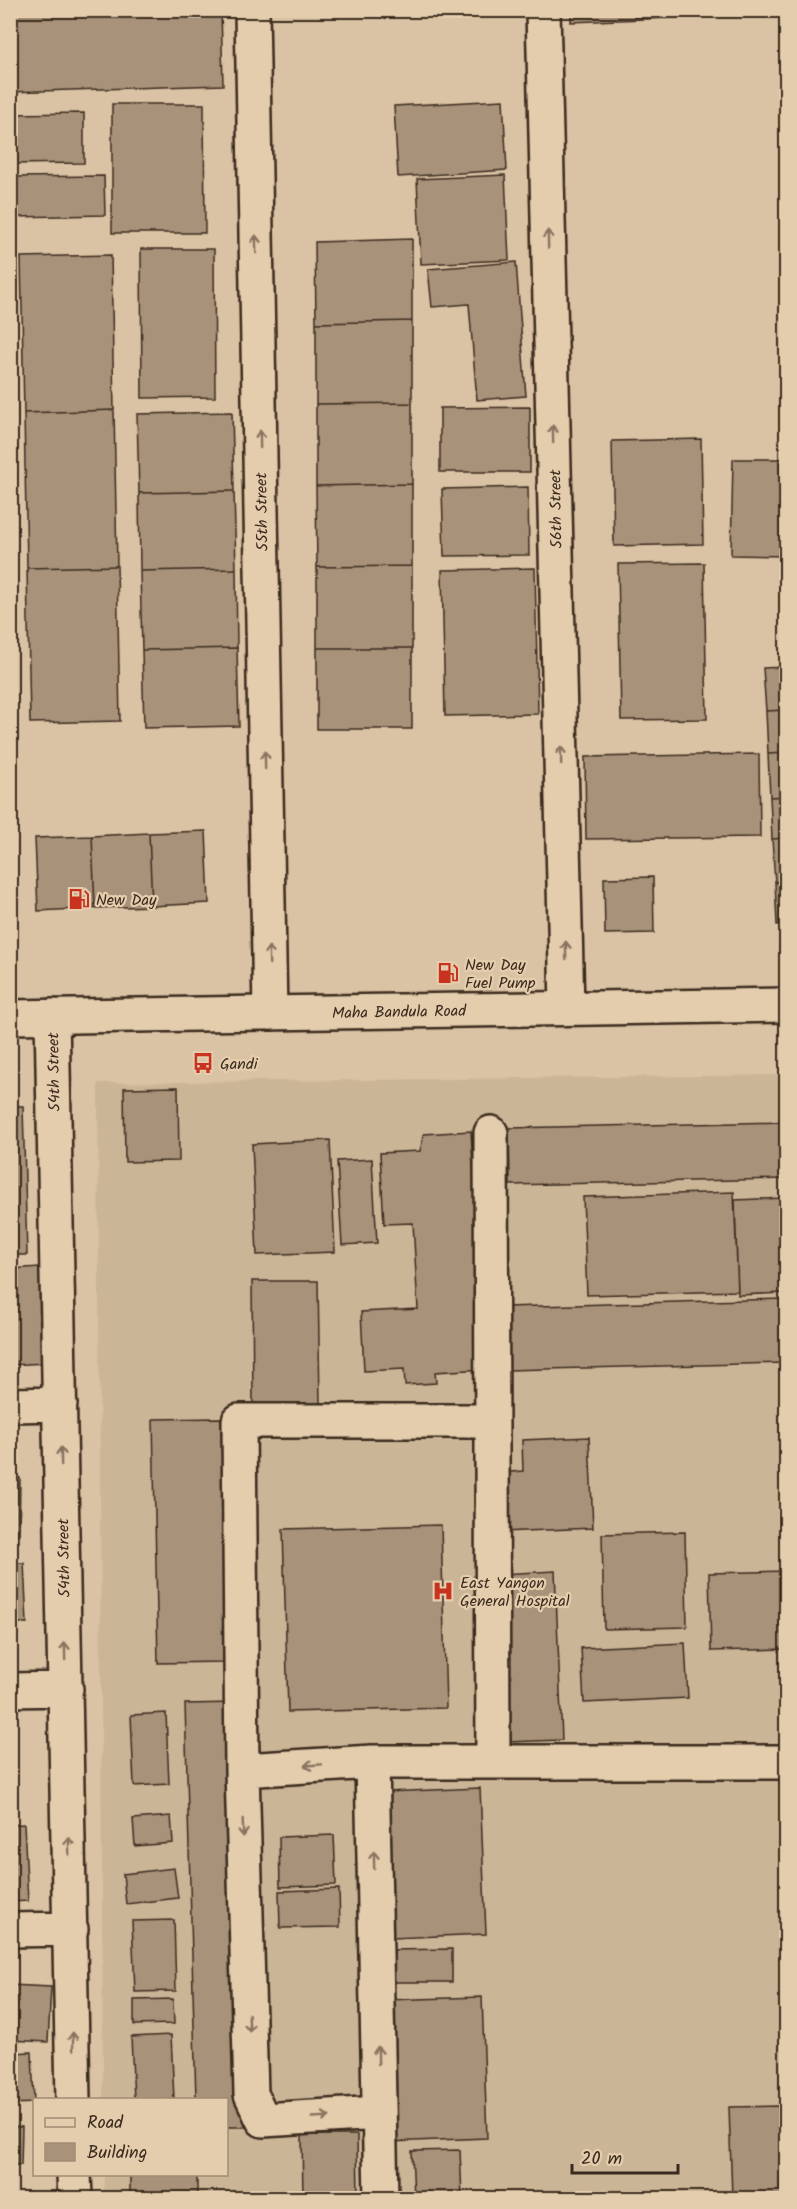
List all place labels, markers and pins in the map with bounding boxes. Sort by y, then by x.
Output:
fuel station icon: New Day [67,887,91,911]
place label: New Day [96,888,157,913]
place label: New Day Fuel Pump [465,953,536,996]
fuel station icon: New Day Fuel Pump [436,961,460,985]
bus stop icon: Gandi [191,1051,215,1075]
place label: Gandi [220,1052,259,1077]
place label: East Yangon General Hospital [460,1571,570,1614]
hospital icon: East Yangon General Hospital [431,1579,455,1603]

